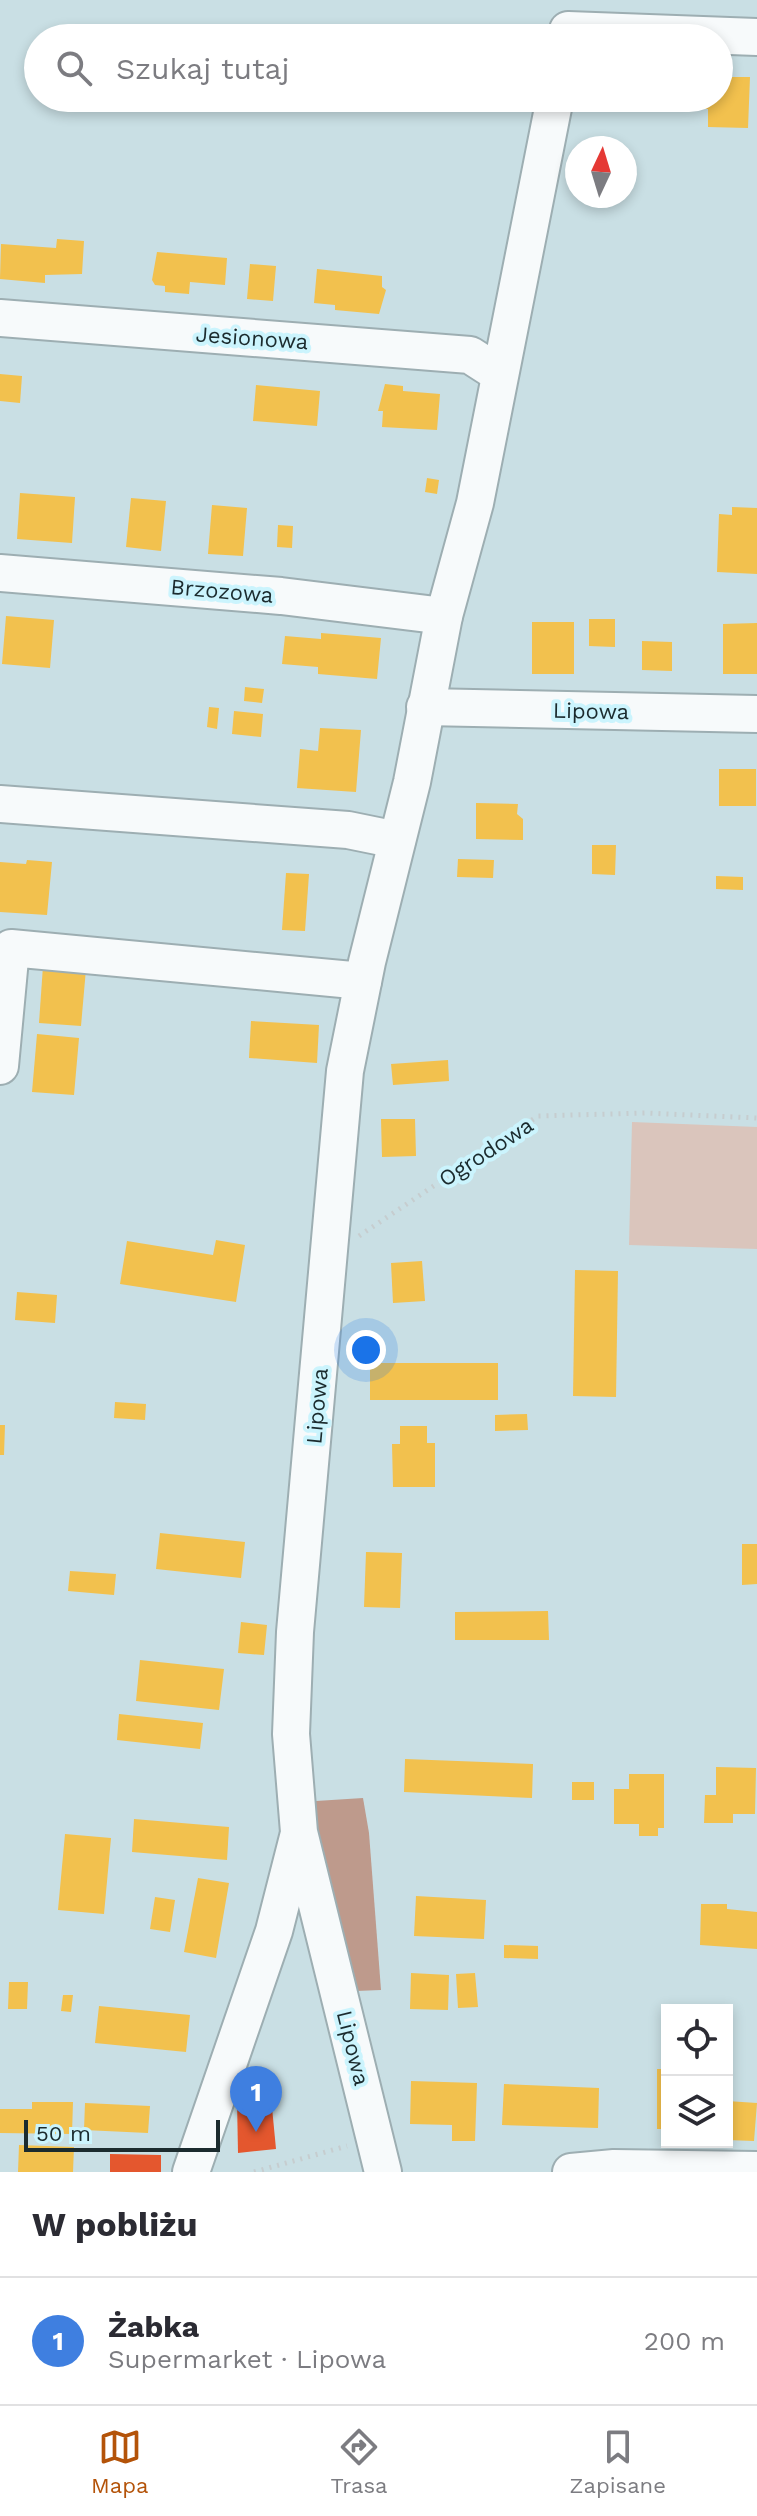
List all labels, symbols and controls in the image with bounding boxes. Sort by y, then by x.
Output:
search box [24,24,733,112]
icon: search [52,46,96,90]
text: Szukaj tutaj [116,51,290,86]
north arrow [565,136,637,208]
street label: Jesionowa [195,322,309,354]
street label: Brzozowa [170,574,274,608]
street label: Lipowa [553,698,629,724]
street label: Ogrodowa [434,1112,538,1192]
your location [346,1330,386,1370]
street label: Lipowa [301,1367,333,1445]
map controls [661,2004,733,2148]
button: locate [661,2004,733,2076]
street label: Lipowa [332,2008,374,2088]
pin: 1 [230,2066,282,2132]
button: layers [661,2076,733,2148]
scale bar [24,2116,220,2152]
text: 50 m [36,2121,91,2146]
text: W pobliżu [32,2204,198,2244]
text: Żabka [108,2309,199,2344]
text: 1 [52,2326,64,2356]
text: 200 m [644,2326,725,2356]
text: Supermarket · Lipowa [108,2344,386,2374]
tab: Mapa [91,2425,148,2498]
tab: Trasa [331,2425,387,2498]
tab: Zapisane [570,2425,666,2498]

